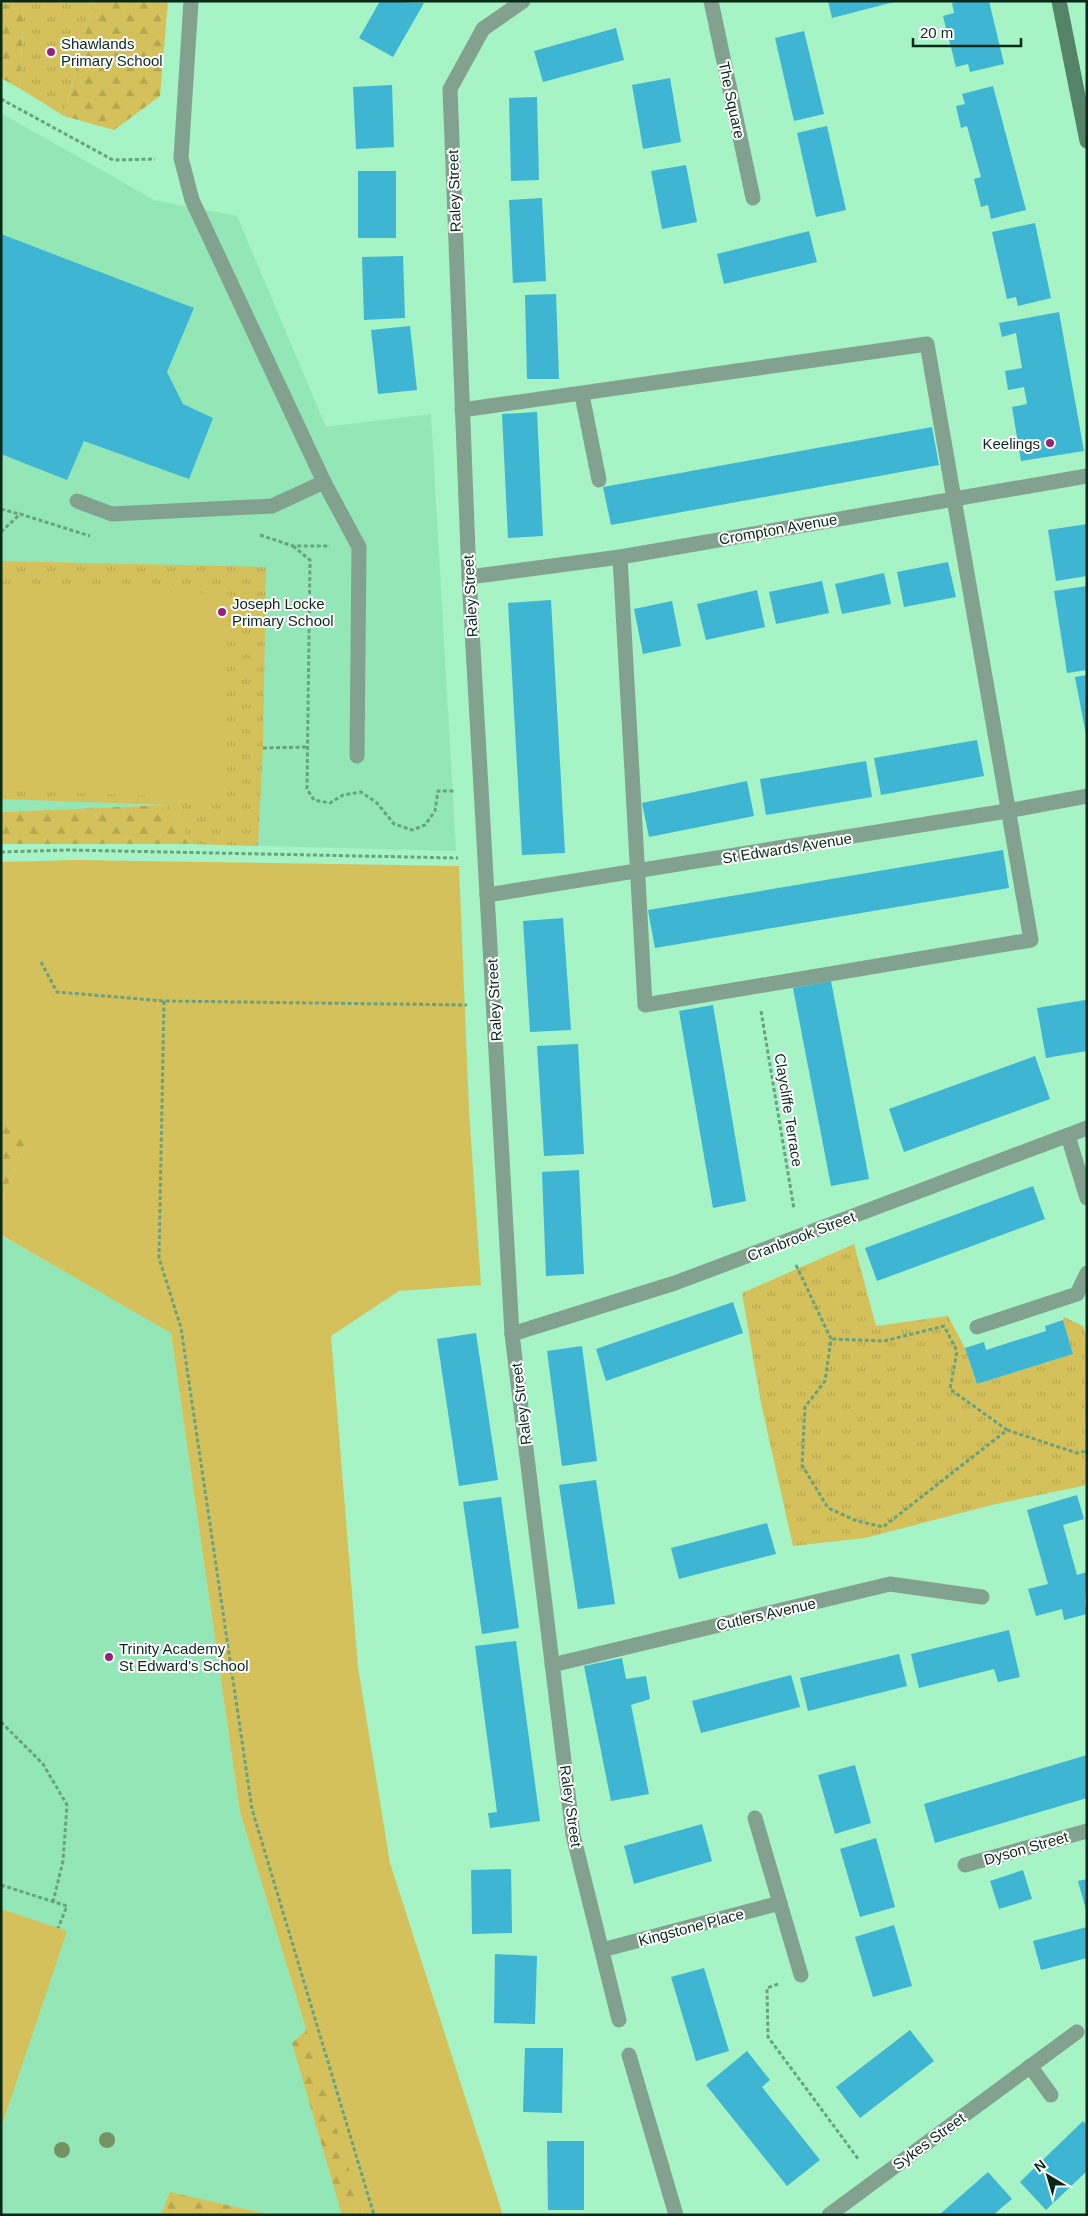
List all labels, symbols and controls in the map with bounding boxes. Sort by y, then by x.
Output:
scale bar [913,15,1020,47]
text: 20 m [920,24,953,41]
place label: Shawlands Primary School [61,35,163,69]
marker: Shawlands Primary School [45,46,57,58]
street label: The Square [716,60,748,140]
street label: Raley Street [444,149,464,233]
place label: Keelings [982,435,1040,452]
marker: Keelings [1044,437,1056,449]
street label: Crompton Avenue [718,510,838,548]
street label: Raley Street [459,554,481,638]
place label: Joseph Locke Primary School [232,595,334,629]
marker: Joseph Locke Primary School [216,606,228,618]
street label: St Edwards Avenue [721,829,853,867]
street label: Raley Street [483,958,505,1042]
street label: Claycliffe Terrace [772,1052,806,1168]
street label: Cranbrook Street [745,1207,858,1264]
street label: Raley Street [507,1361,534,1446]
street label: Cutlers Avenue [715,1594,817,1634]
place label: Trinity Academy St Edward's School [119,1640,249,1674]
marker: Trinity Academy St Edward's School [103,1651,115,1663]
street label: Raley Street [557,1764,585,1849]
street label: Dyson Street [982,1828,1071,1868]
street label: Kingstone Place [636,1905,746,1949]
street label: Sykes Street [890,2109,969,2173]
north arrow [1023,2151,1073,2201]
text: N [1031,2156,1049,2175]

